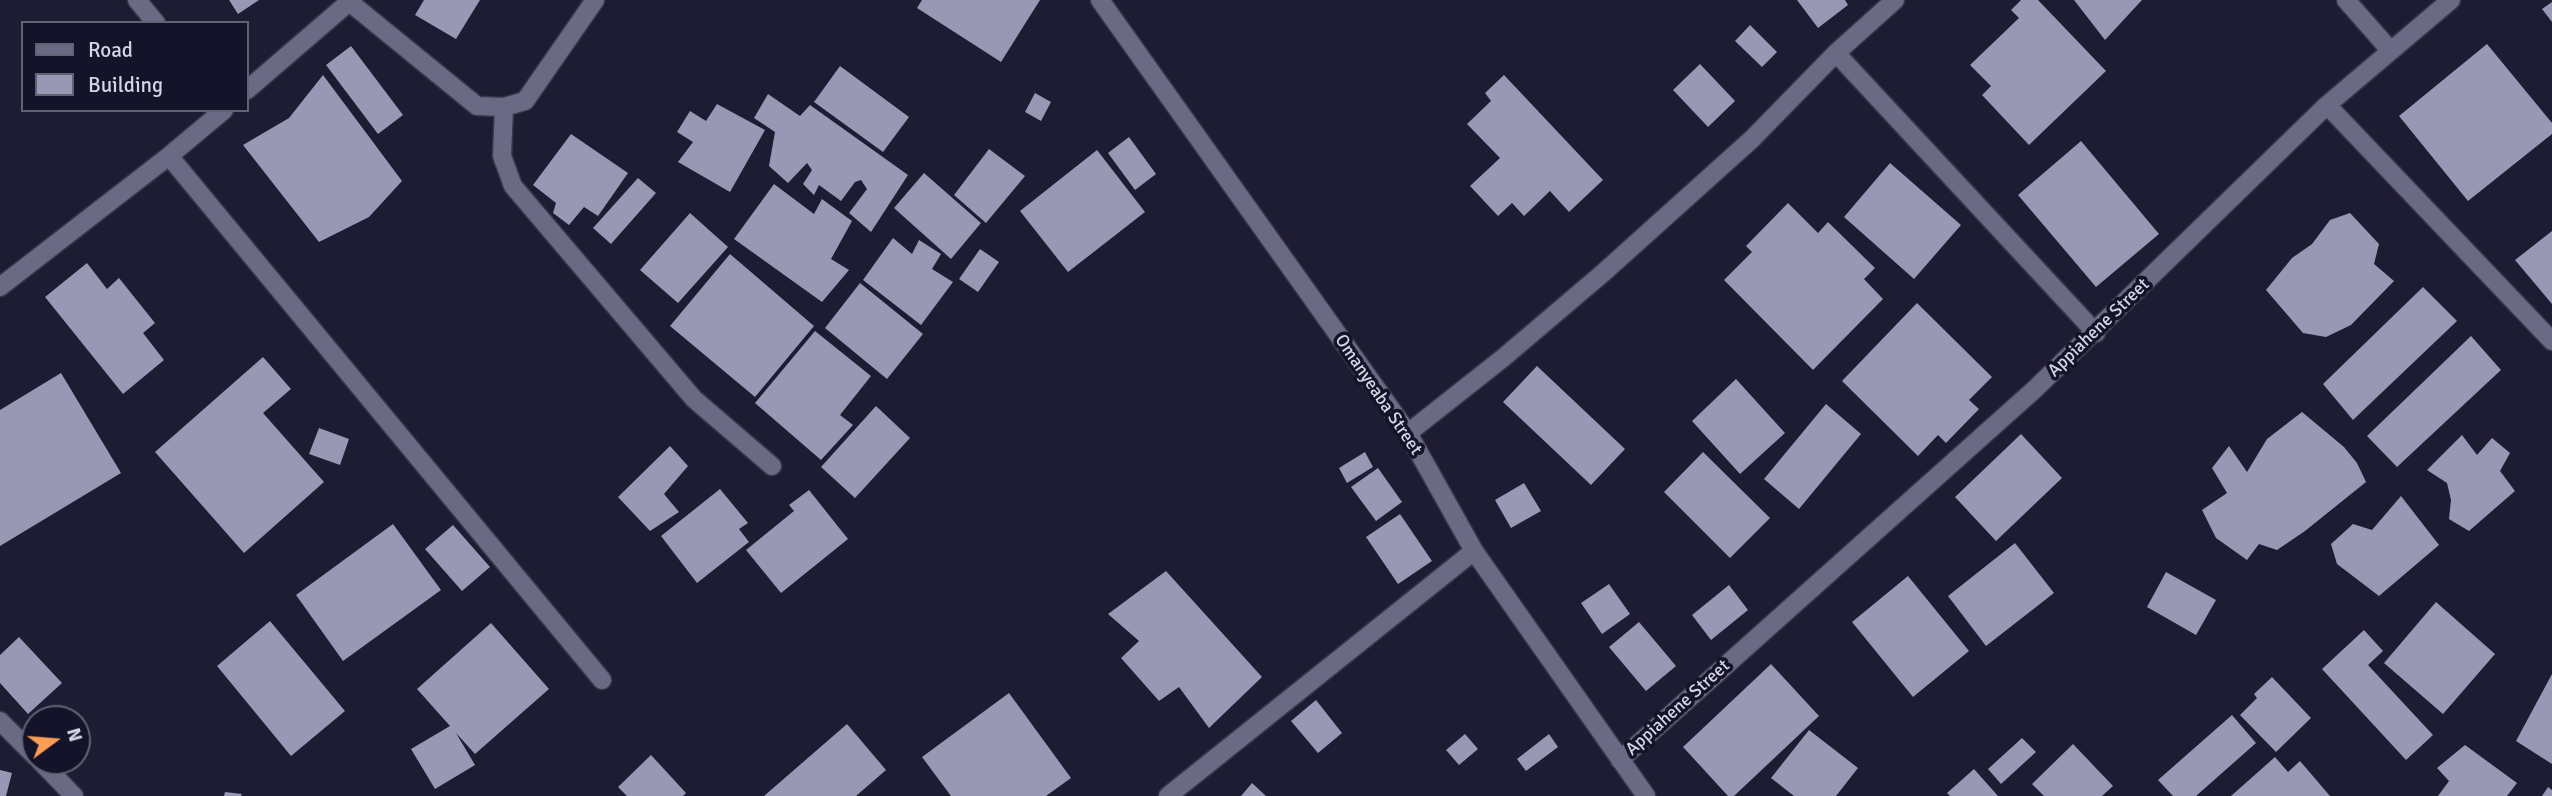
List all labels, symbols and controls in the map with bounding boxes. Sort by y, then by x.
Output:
legend [21,21,248,112]
text: Road [88,37,133,63]
text: Building [88,72,163,98]
street label: Appiahene Street [2044,274,2154,382]
street label: Omanyeaba Street [1330,331,1426,459]
street label: Appiahene Street [1622,656,1734,760]
north arrow [21,705,91,775]
text: N [61,725,88,744]

